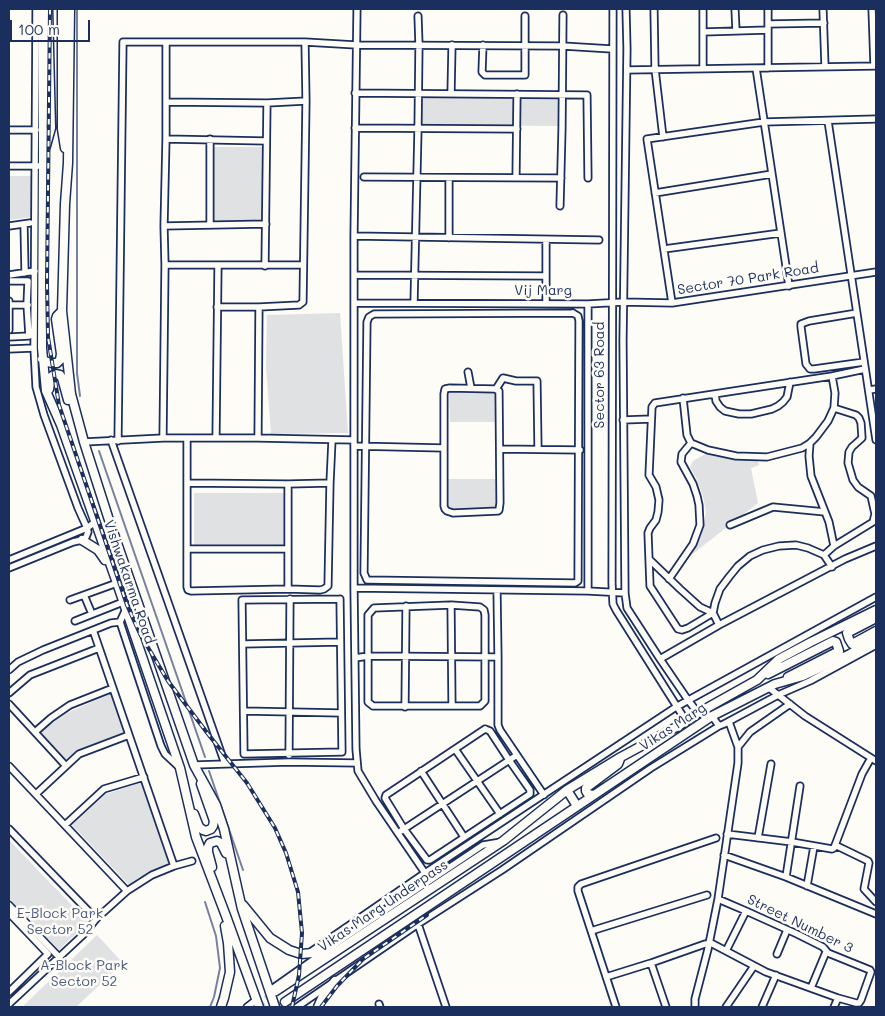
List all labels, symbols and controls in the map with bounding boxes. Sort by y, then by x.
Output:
scale bar [12,10,92,42]
text: 100 m [18,19,60,39]
street label: Sector 70 Park Road [676,260,820,298]
street label: Vij Marg [514,283,572,299]
street label: Sector 63 Road [592,322,608,428]
street label: Vishwakarma Road [100,518,158,646]
street label: Vikas Marg [637,699,709,755]
street label: Vikas Marg Underpass [315,856,451,956]
street label: Street Number 3 [744,891,856,957]
park label: E-Block Park Sector 52 [17,906,103,939]
park label: A-Block Park Sector 52 [40,958,128,990]

